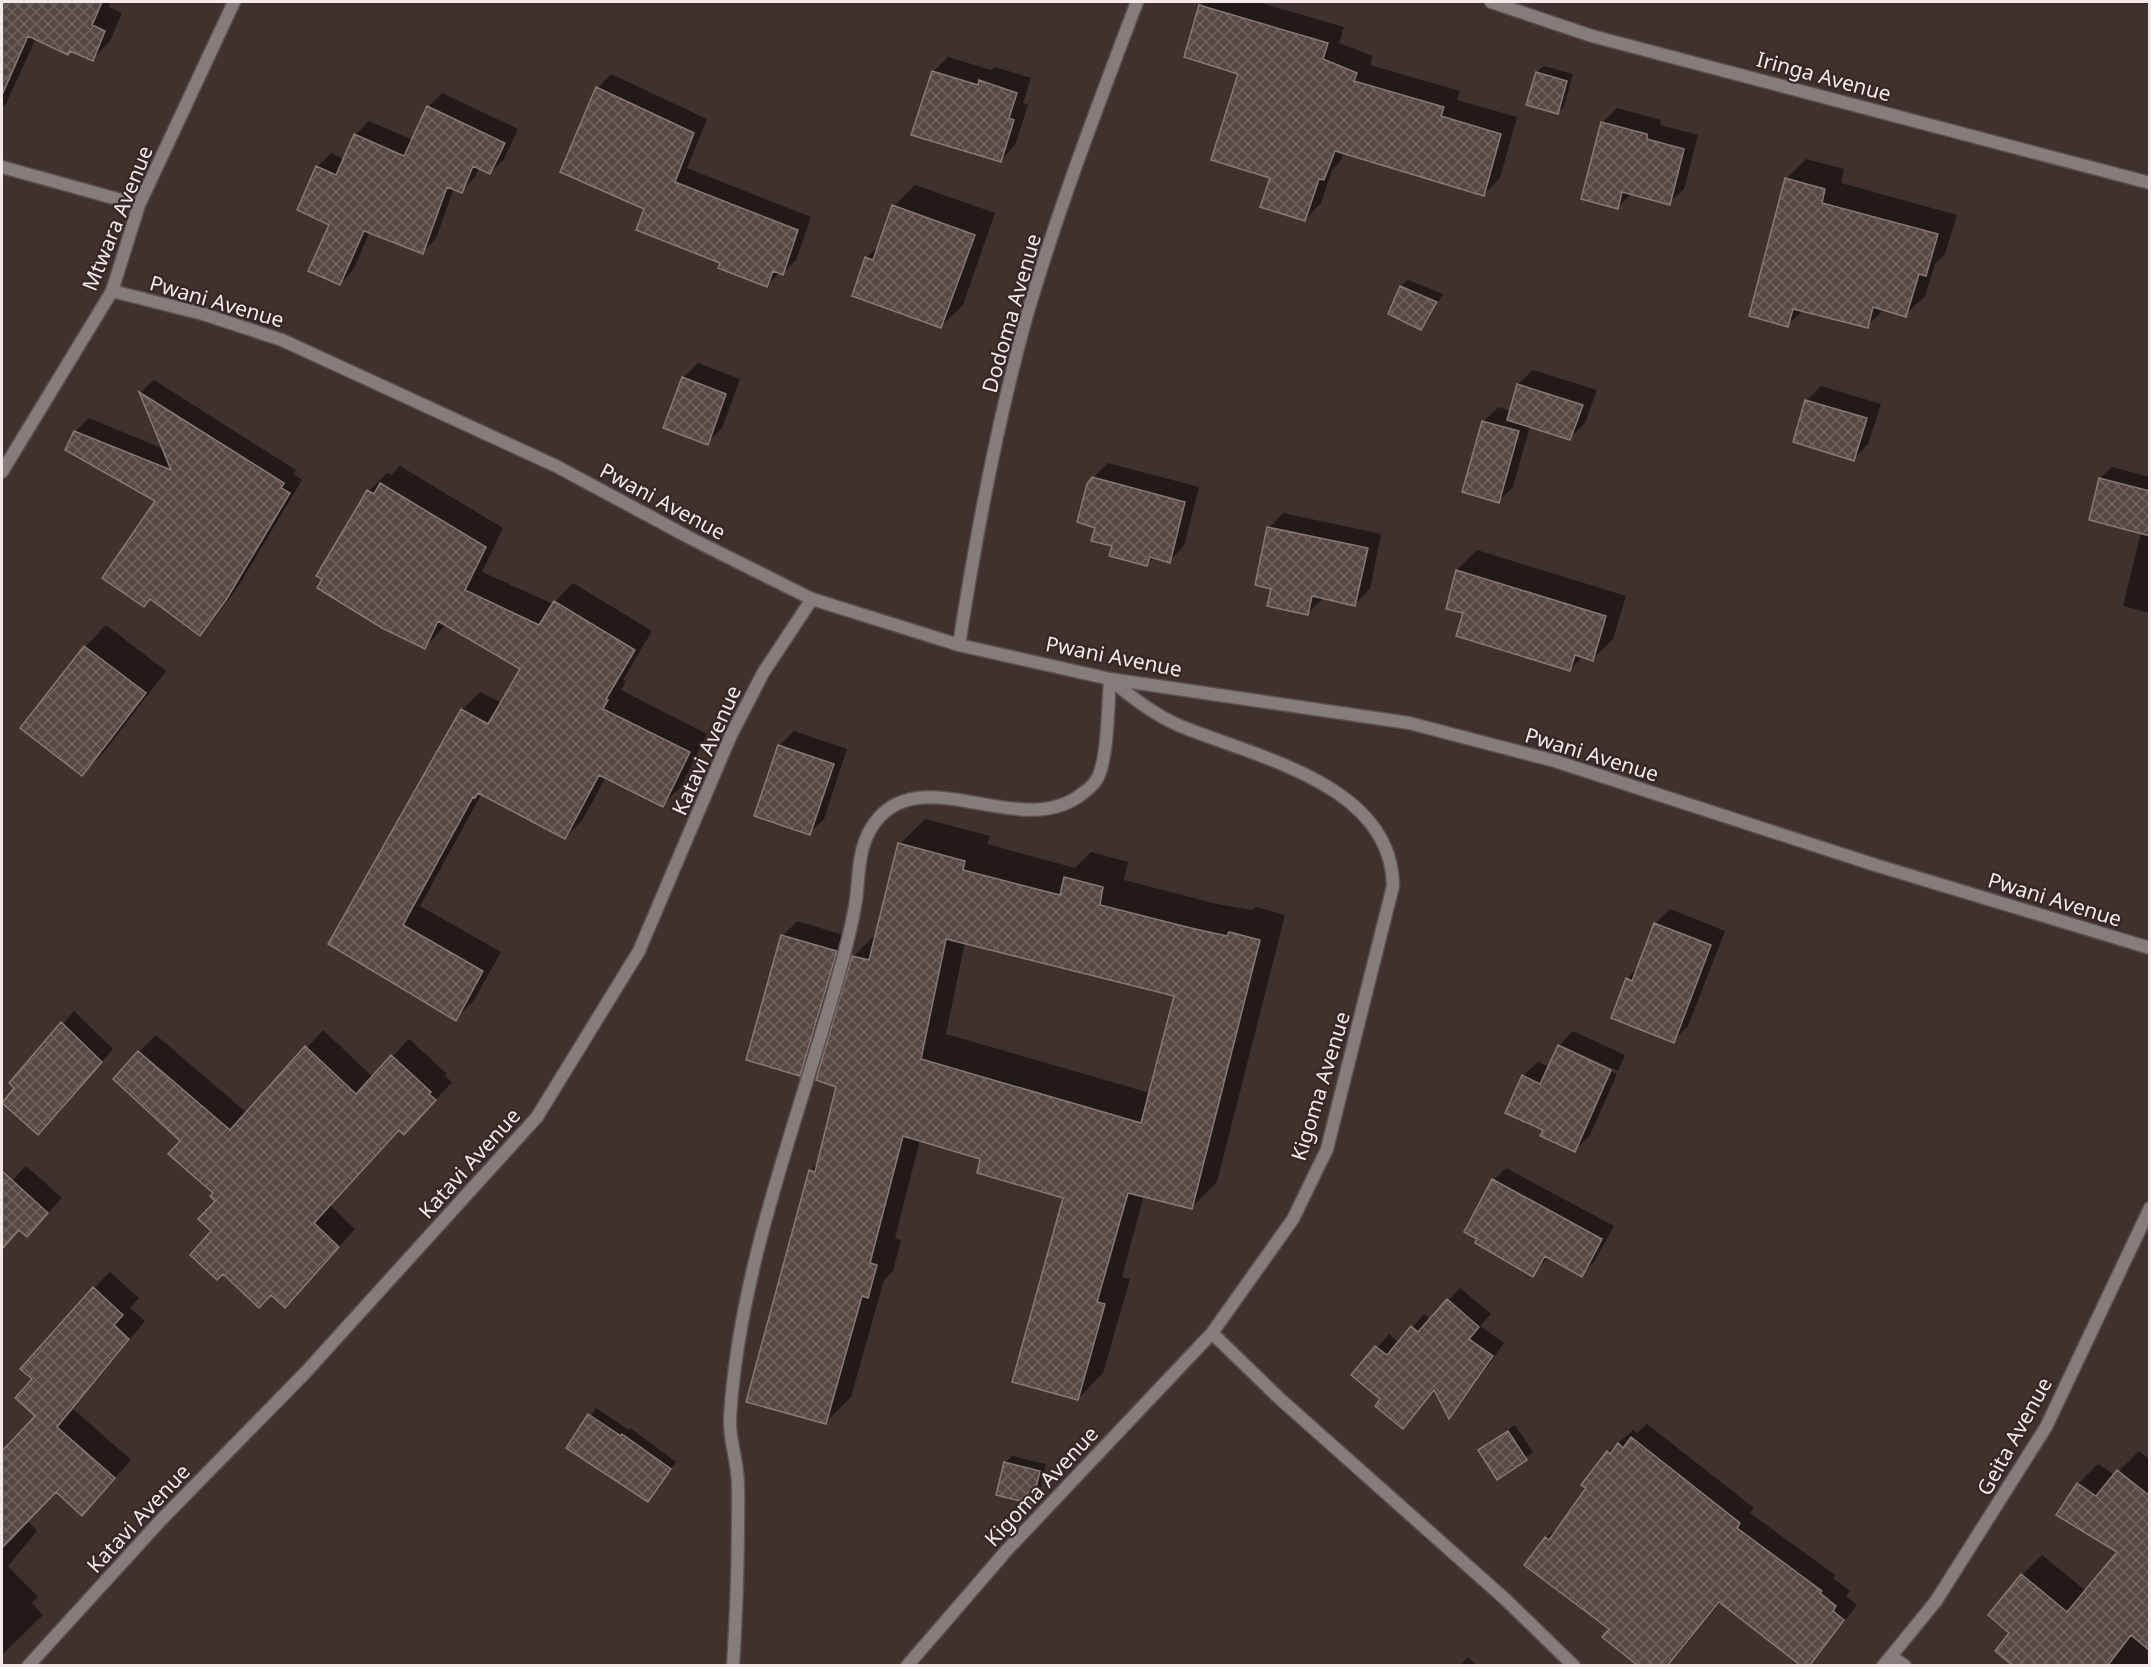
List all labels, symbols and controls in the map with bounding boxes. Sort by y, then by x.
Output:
street label: Iringa Avenue [1754,45,1894,107]
street label: Mtwara Avenue [75,141,159,295]
street label: Dodoma Avenue [975,230,1047,396]
street label: Pwani Avenue [147,268,287,334]
street label: Pwani Avenue [595,456,731,546]
street label: Pwani Avenue [1043,629,1185,683]
street label: Katavi Avenue [665,681,747,819]
street label: Pwani Avenue [1522,720,1662,788]
street label: Pwani Avenue [1985,865,2125,933]
street label: Kigoma Avenue [1284,1008,1356,1164]
street label: Katavi Avenue [412,1102,526,1224]
street label: Geita Avenue [1970,1372,2058,1500]
street label: Kigoma Avenue [978,1420,1104,1552]
street label: Katavi Avenue [80,1457,196,1579]

